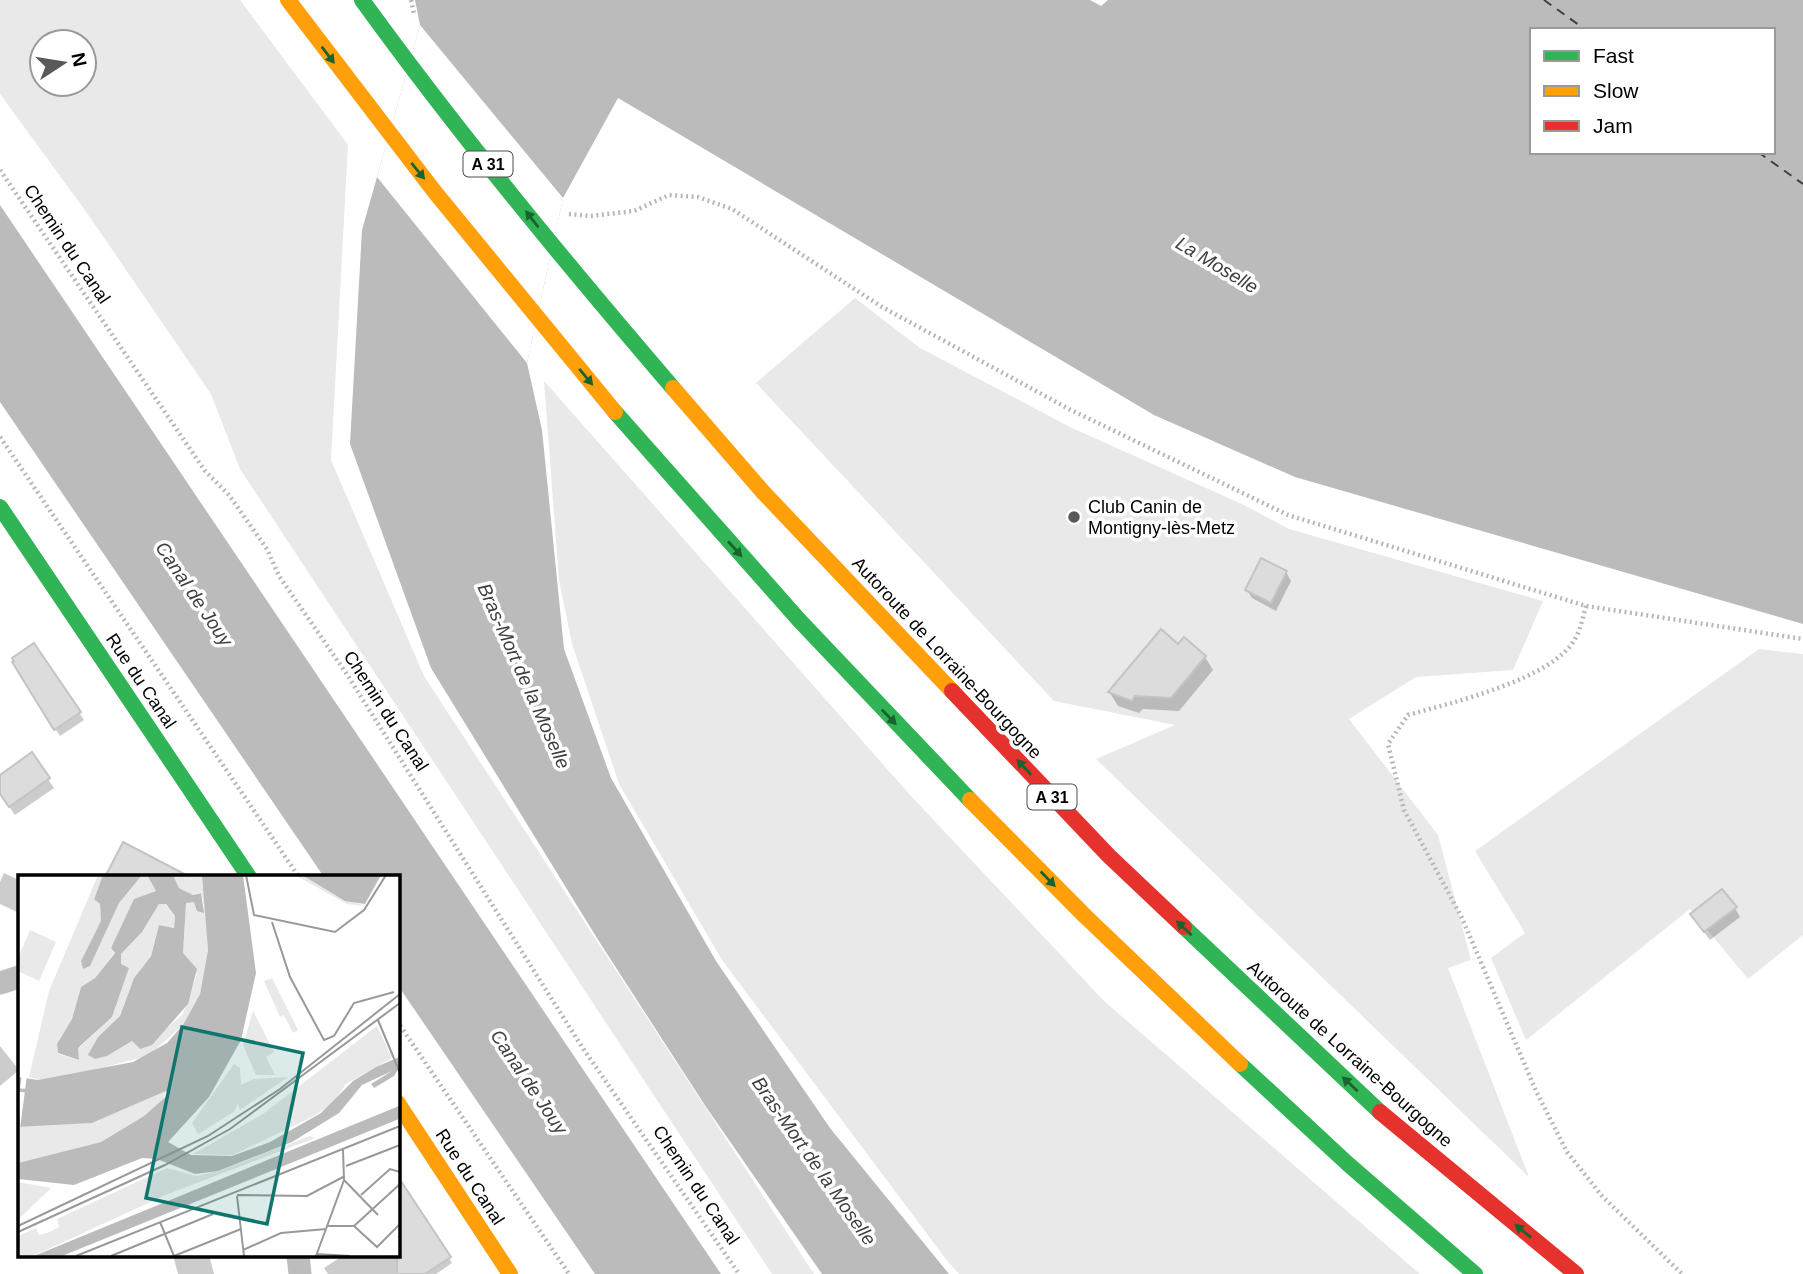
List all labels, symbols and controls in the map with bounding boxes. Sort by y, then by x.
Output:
north arrow [28,28,98,98]
legend [1530,28,1775,154]
text: Fast [1593,44,1634,67]
one-way arrow [321,45,336,63]
text: N [67,51,91,68]
text: Slow [1593,79,1639,102]
text: Jam [1593,114,1633,137]
road number: A 31 [463,152,512,176]
one-way arrow [411,161,426,179]
street label: Chemin du Canal [20,181,114,307]
one-way arrow [525,211,540,228]
water label: La Moselle [1172,232,1262,298]
one-way arrow [578,368,594,386]
place label: Club Canin de Montigny-lès-Metz [1088,497,1235,538]
marker: Club Canin de Montigny-lès-Metz [1066,509,1082,525]
water label: Canal de Jouy [151,538,238,651]
one-way arrow [727,540,743,558]
street label: Autoroute de Lorraine-Bourgogne [848,553,1046,763]
water label: Bras-Mort de la Moselle [474,580,574,772]
street label: Rue du Canal [102,630,180,732]
street label: Chemin du Canal [340,647,432,775]
one-way arrow [880,708,897,724]
one-way arrow [1015,758,1032,775]
road number: A 31 [1028,784,1076,810]
one-way arrow [1040,870,1056,887]
inset map [18,875,399,1256]
one-way arrow [1176,920,1193,936]
street label: Autoroute de Lorraine-Bourgogne [1244,957,1456,1151]
water label: Canal de Jouy [486,1026,573,1139]
water label: Bras-Mort de la Moselle [748,1073,880,1249]
one-way arrow [1342,1076,1359,1092]
street label: Chemin du Canal [649,1122,743,1248]
street label: Rue du Canal [432,1125,508,1229]
one-way arrow [1515,1223,1533,1238]

